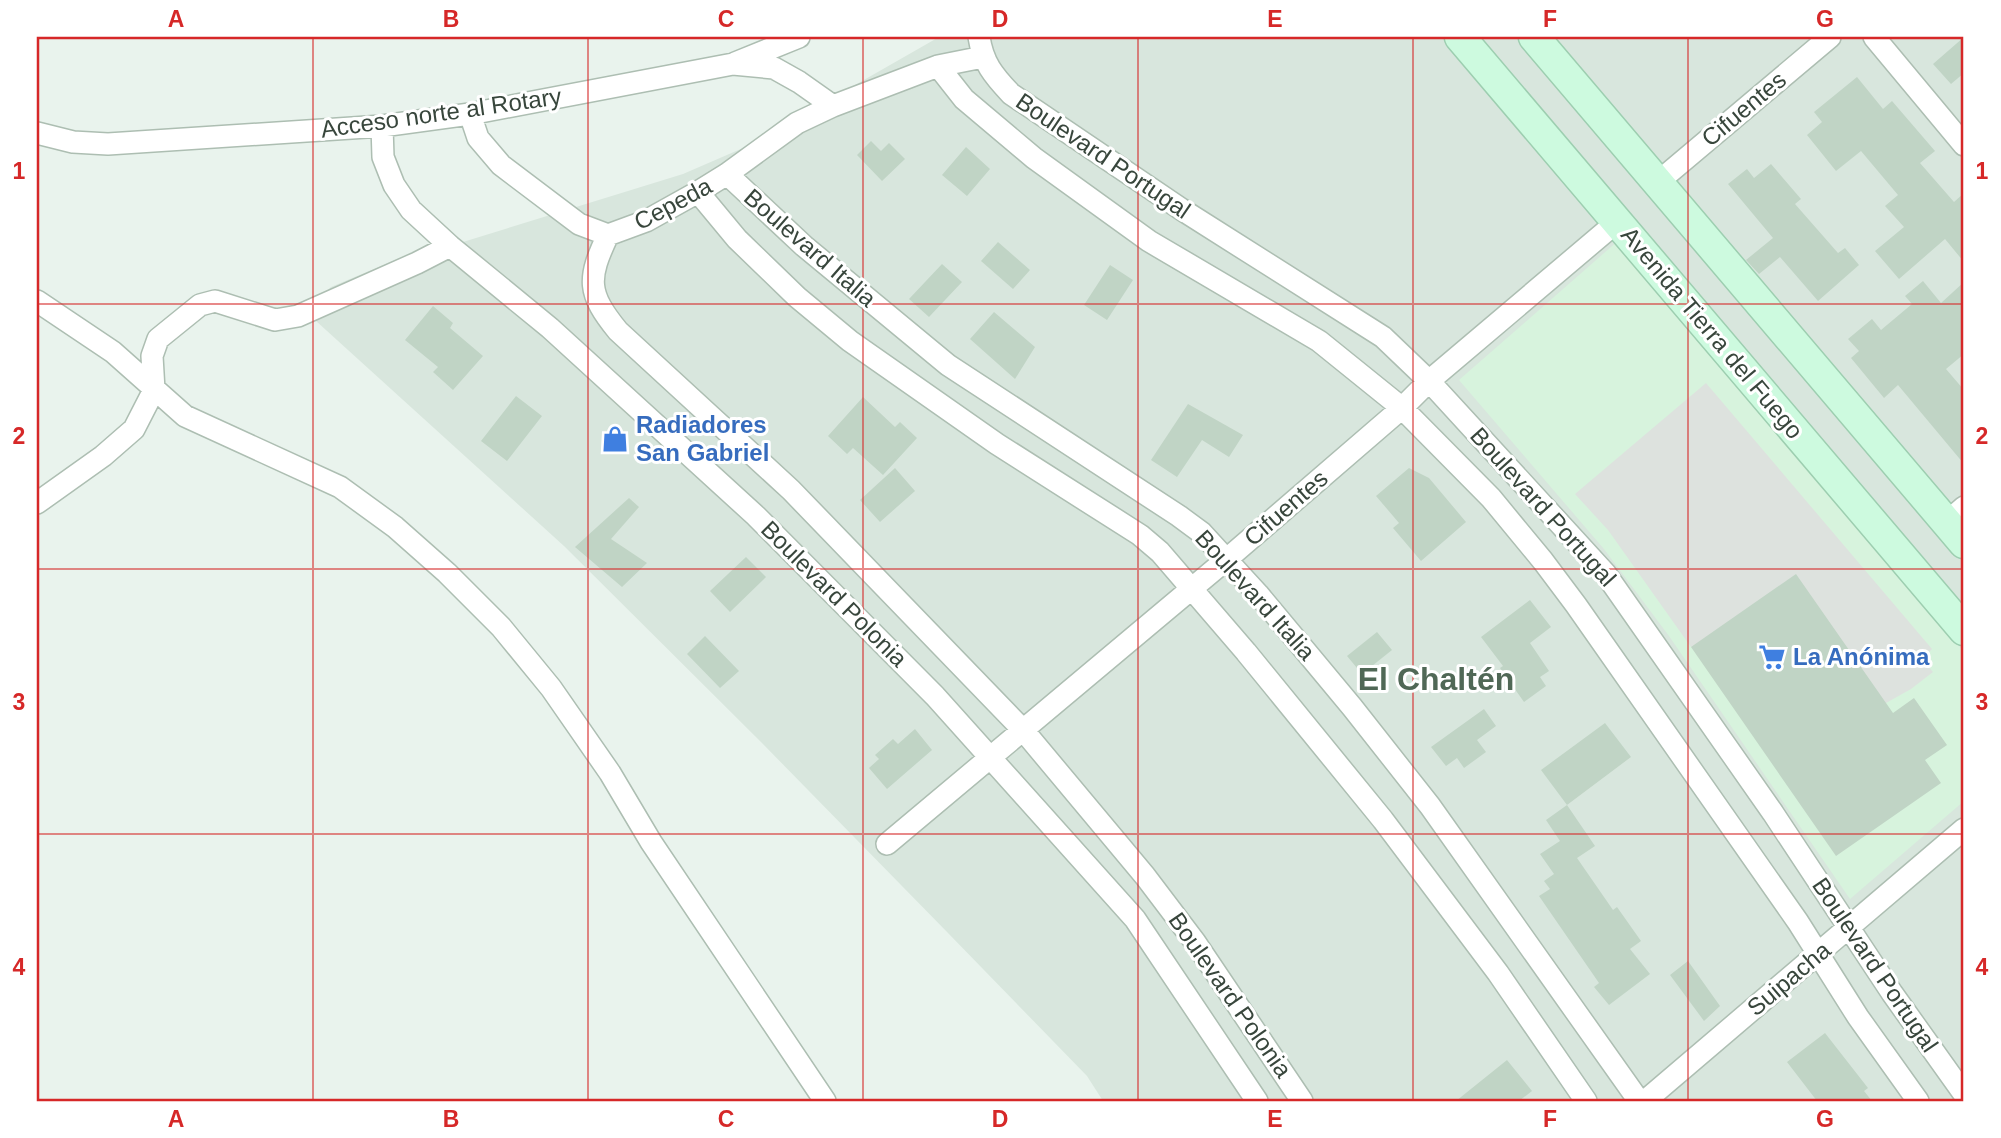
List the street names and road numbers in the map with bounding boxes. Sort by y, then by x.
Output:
street label: Cifuentes [1696,66,1791,152]
street label: Acceso norte al Rotary [319,82,563,143]
street label: Boulevard Portugal [1011,87,1195,224]
street label: Cepeda [629,172,717,235]
street label: Boulevard Italia [739,183,882,313]
street label: Avenida Tierra del Fuego [1616,221,1809,444]
street label: Boulevard Portugal [1465,422,1622,592]
street label: Cifuentes [1239,464,1333,551]
street label: Boulevard Polonia [756,515,913,673]
street label: Boulevard Italia [1190,524,1321,666]
street label: Boulevard Portugal [1807,873,1944,1057]
street label: Boulevard Polonia [1163,907,1298,1083]
street label: Suipacha [1742,936,1836,1021]

